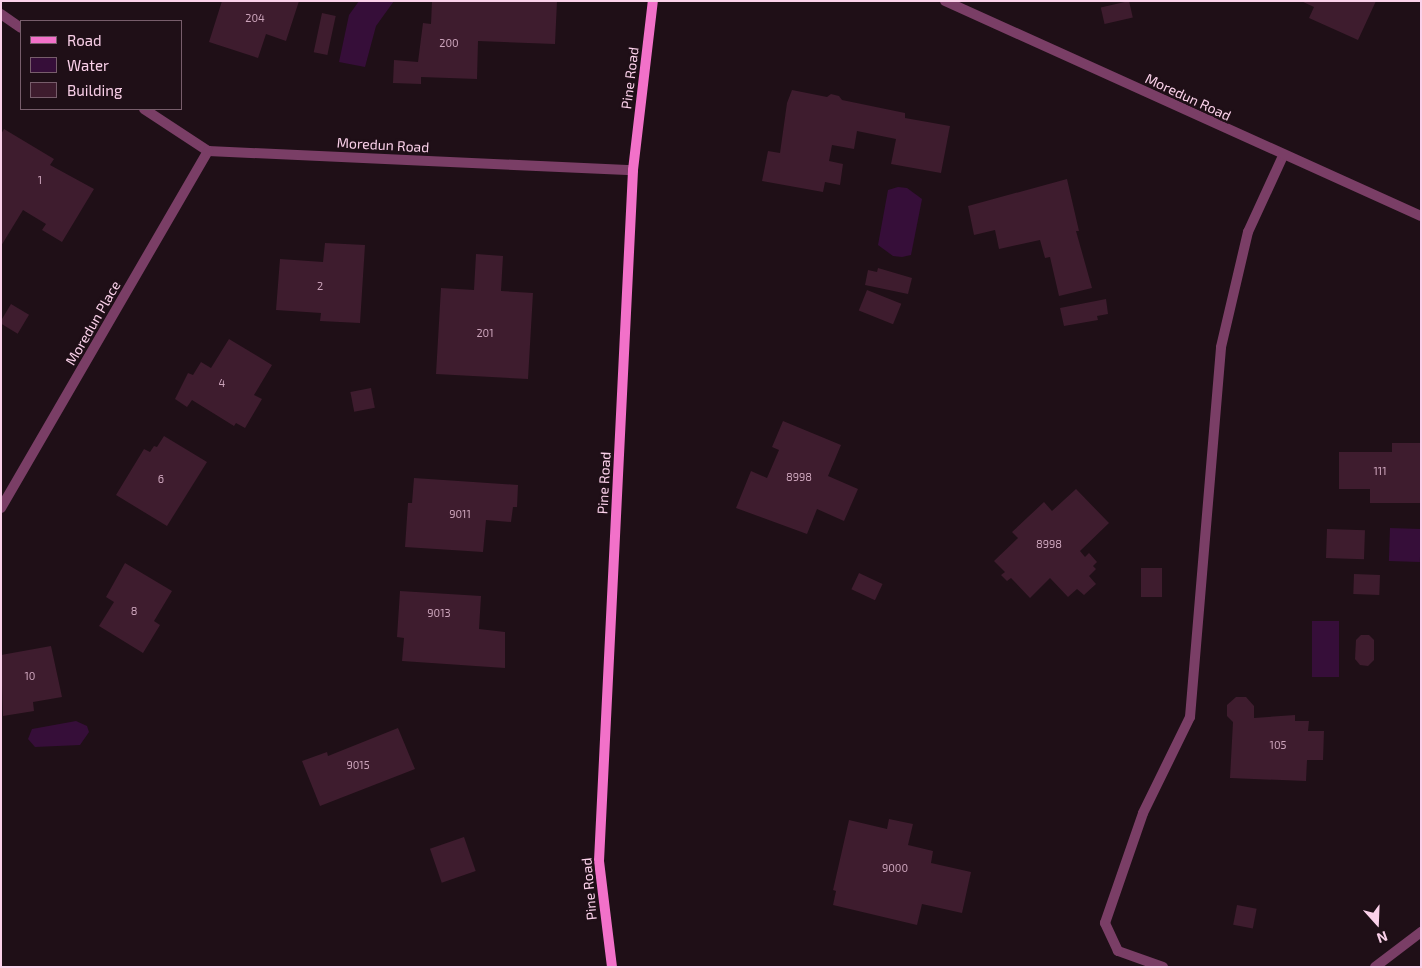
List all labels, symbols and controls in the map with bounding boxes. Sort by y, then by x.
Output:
house number: 204 [245,11,265,25]
legend [20,20,182,110]
text: Road [67,31,102,49]
house number: 200 [439,36,459,50]
street label: Pine Road [618,46,642,110]
text: Water [67,56,109,74]
street label: Moredun Road [1142,70,1234,124]
text: Building [67,81,122,99]
street label: Moredun Road [336,134,430,156]
house number: 1 [38,173,42,187]
street label: Moredun Place [62,278,124,368]
house number: 2 [317,279,323,293]
house number: 201 [476,326,494,340]
house number: 4 [219,376,225,390]
street label: Pine Road [594,451,614,515]
house number: 111 [1373,464,1387,478]
house number: 8998 [786,470,812,484]
house number: 6 [158,472,164,486]
house number: 9011 [449,507,471,521]
house number: 8998 [1036,537,1062,551]
house number: 8 [131,604,137,618]
house number: 9013 [427,606,451,620]
house number: 10 [24,669,36,683]
house number: 105 [1270,738,1286,752]
house number: 9015 [346,758,370,772]
street label: Pine Road [578,857,600,921]
house number: 9000 [882,861,908,875]
north arrow [1352,898,1402,948]
text: N [1375,928,1390,947]

